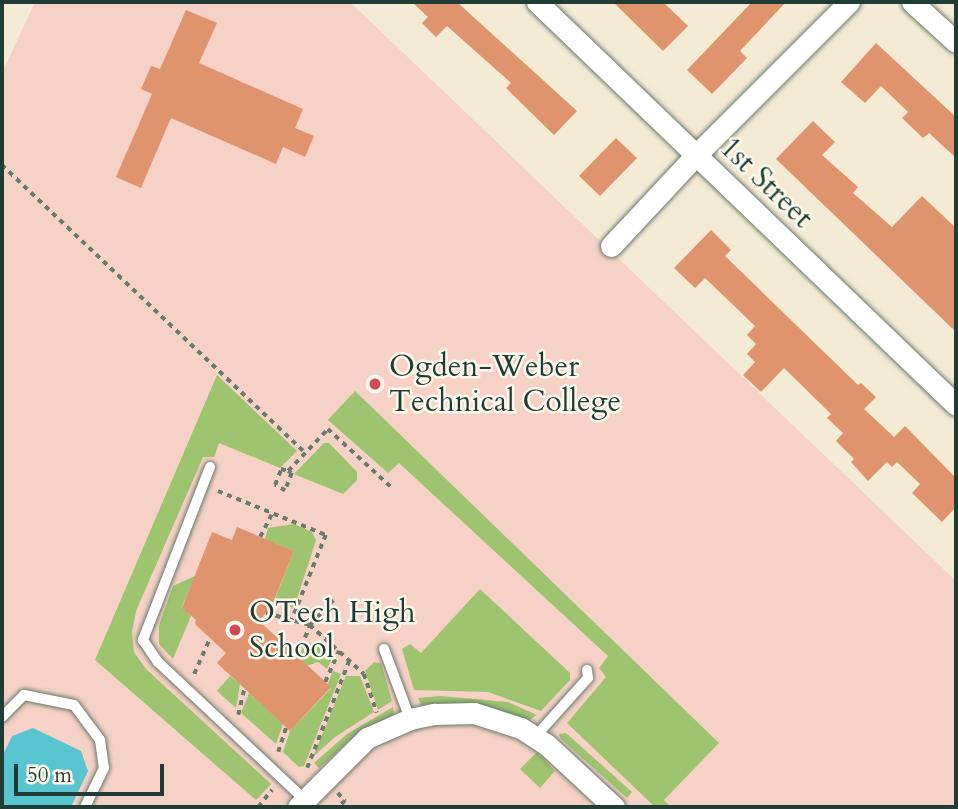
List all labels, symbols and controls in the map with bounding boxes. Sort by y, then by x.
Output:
street label: 1st Street [712,130,820,236]
place label: Ogden-Weber Technical College [389,349,621,420]
marker: Ogden-Weber Technical College [367,376,383,392]
place label: OTech High School [249,595,416,666]
marker: OTech High School [227,622,243,638]
scale bar [18,750,168,794]
text: 50 m [27,761,72,790]

